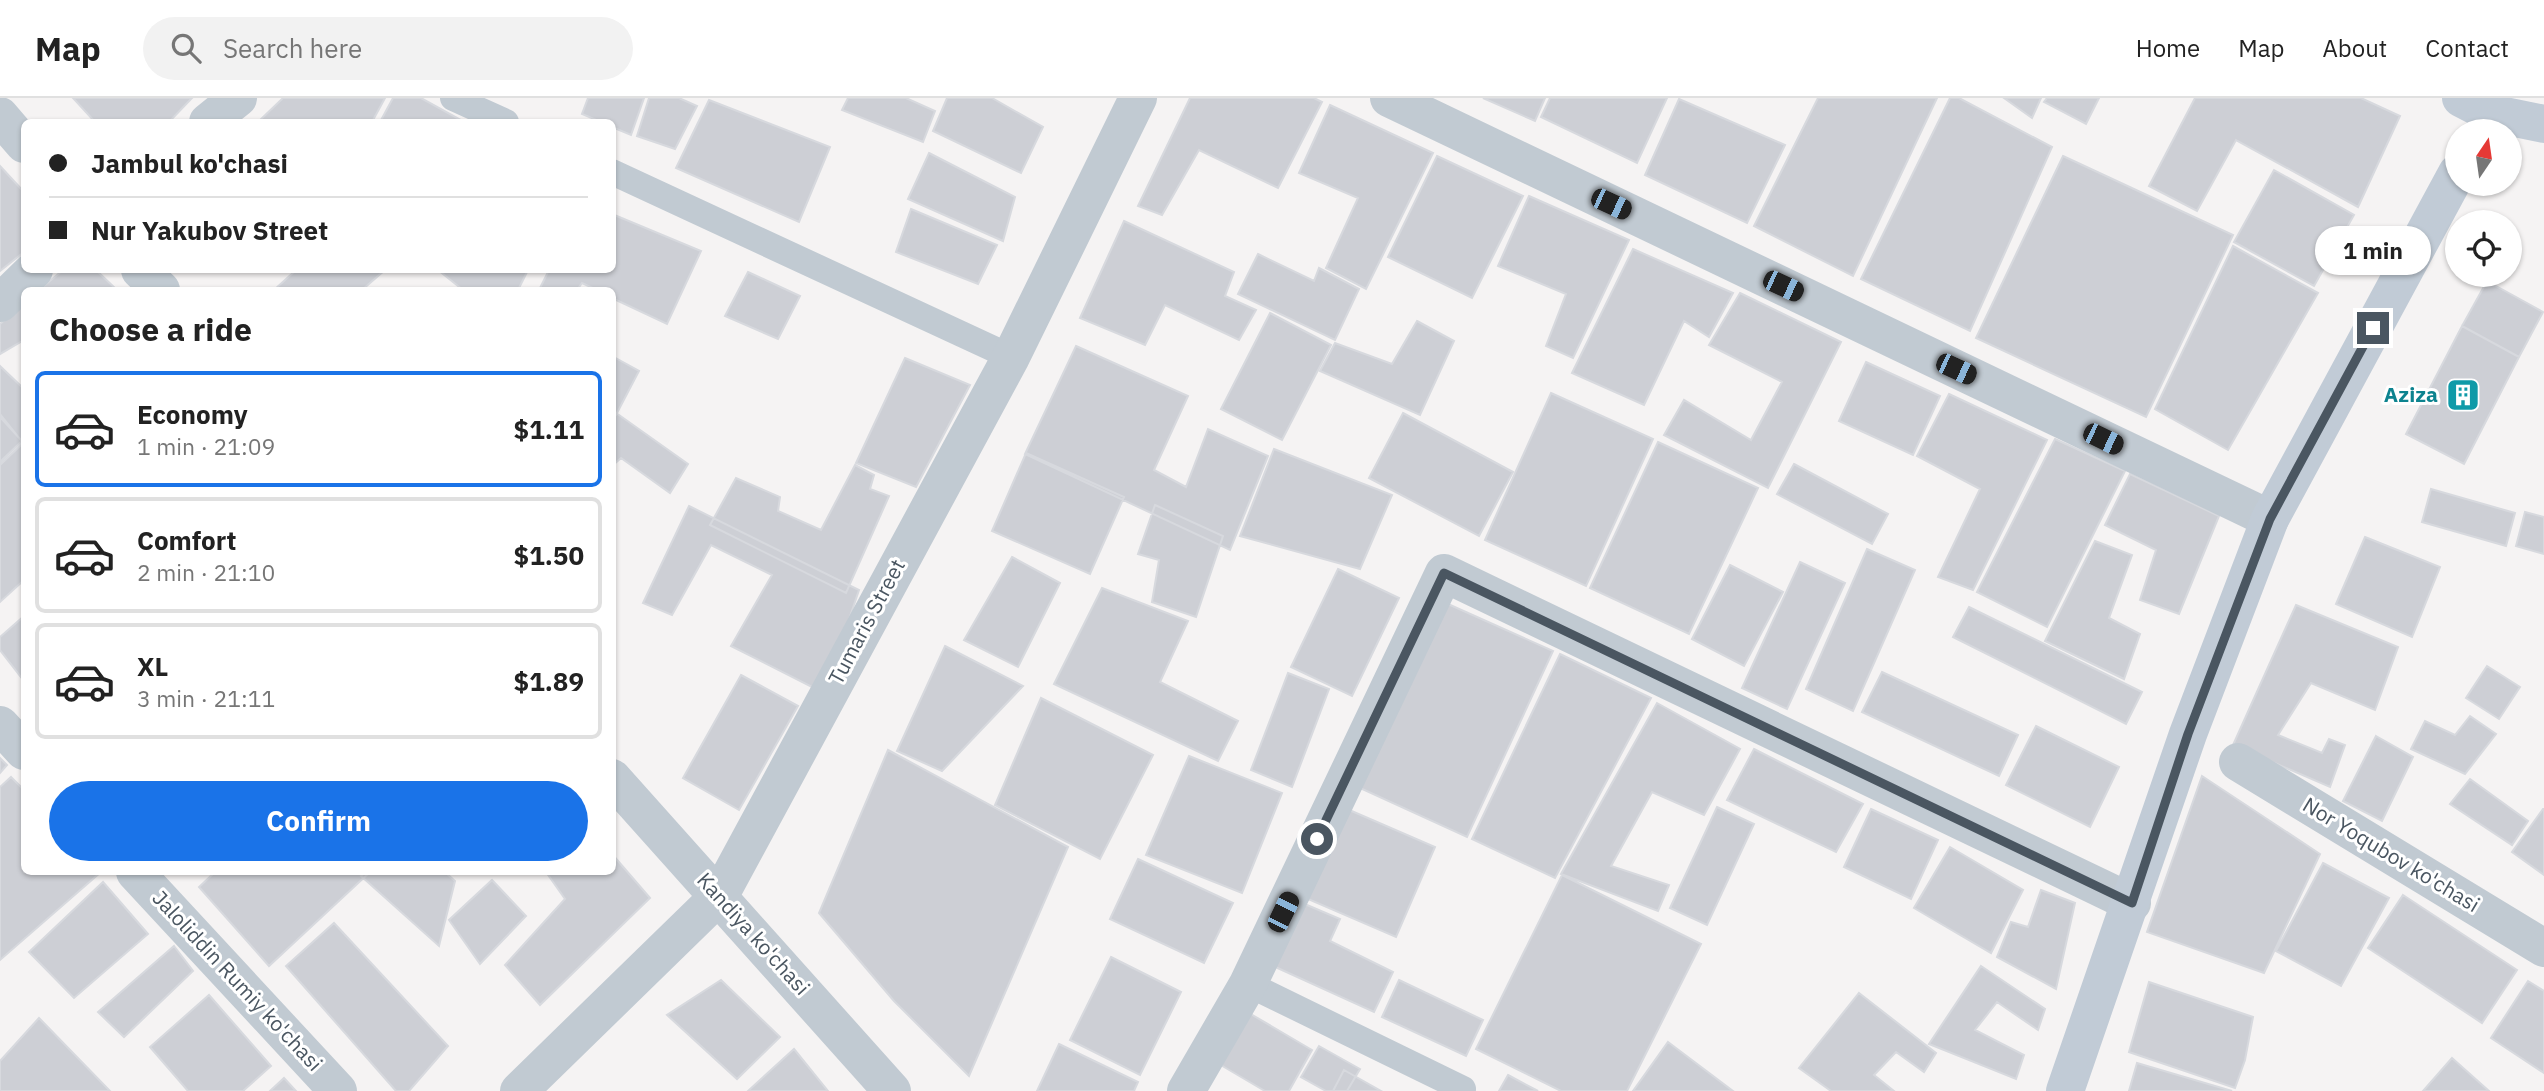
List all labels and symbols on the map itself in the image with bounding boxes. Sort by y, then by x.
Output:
north arrow [2445,119,2522,196]
car [1588,186,1635,222]
callout: 1 min [2315,226,2431,275]
car [1760,268,1807,304]
route end [2357,312,2389,344]
car [1933,351,1980,387]
building icon: Aziza [2444,376,2482,414]
place label: Aziza [2384,380,2438,408]
car [2080,420,2127,458]
street label: Tumaris Street [821,554,911,689]
street label: Nor Yoqubov ko'chasi [2298,790,2485,918]
route start [1301,823,1333,855]
street label: Kandiya ko'chasi [691,866,816,1001]
street label: Jaloliddin Rumiy ko'chasi [147,884,329,1077]
car [1265,889,1302,935]

